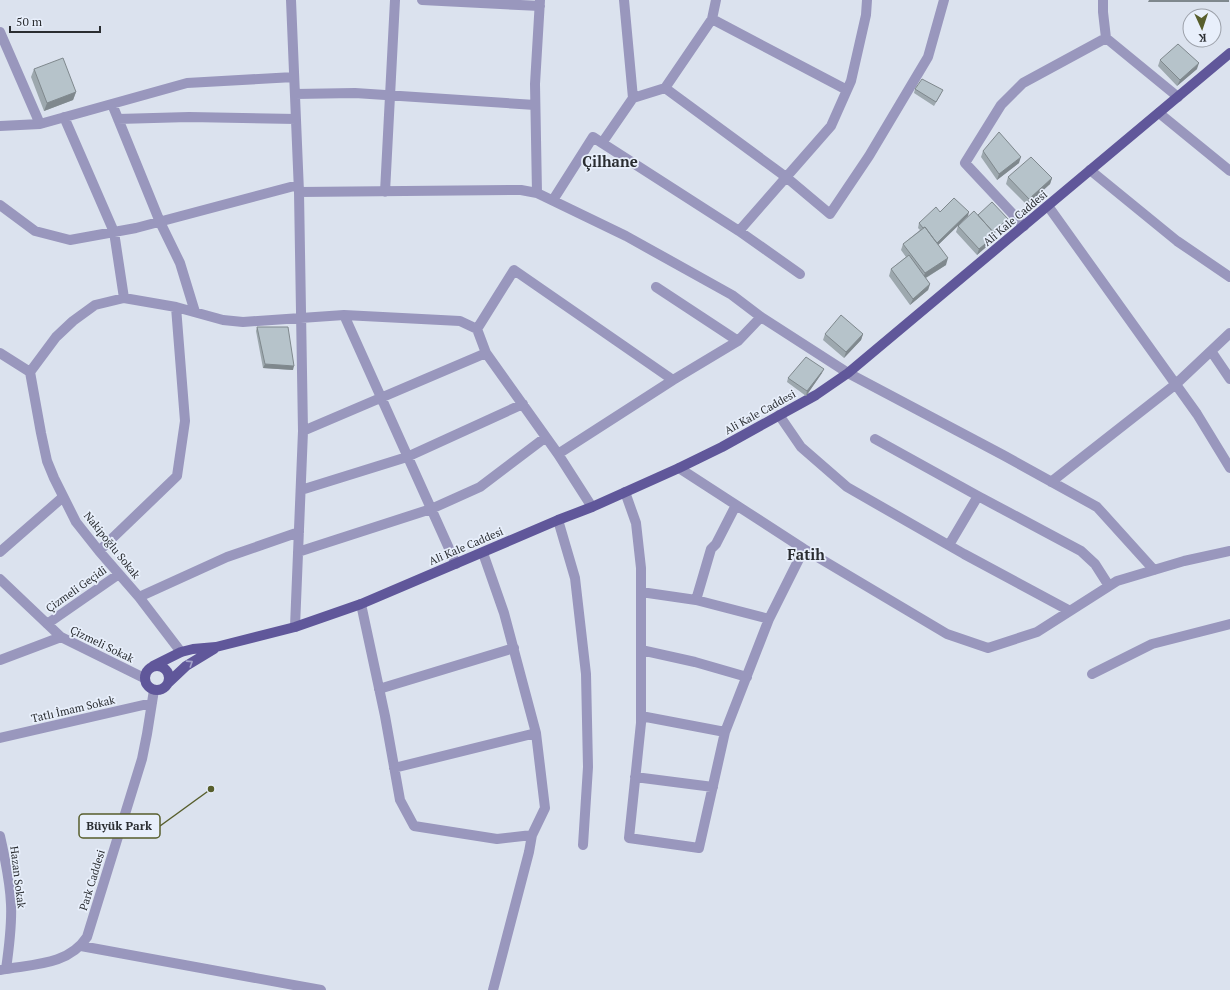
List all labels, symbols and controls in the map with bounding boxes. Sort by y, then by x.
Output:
scale bar [10,8,100,34]
north arrow [1182,8,1222,48]
text: 50 m [16,14,43,29]
text: K [1198,31,1207,45]
district label: Çilhane [582,151,638,172]
street label: Ali Kale Caddesi [980,187,1050,249]
street label: Ali Kale Caddesi [722,387,798,437]
street label: Nakipoğlu Sokak [81,509,143,581]
street label: Ali Kale Caddesi [427,524,505,568]
district label: Fatih [787,544,825,564]
street label: Çizmeli Geçidi [43,563,109,615]
street label: Çizmeli Sokak [68,623,136,666]
one-way arrow [186,661,193,668]
street label: Tatlı İmam Sokak [30,693,116,725]
callout: Büyük Park [79,814,160,838]
text: Büyük Park [86,818,152,833]
street label: Hazan Sokak [7,845,29,909]
street label: Park Caddesi [76,848,108,912]

